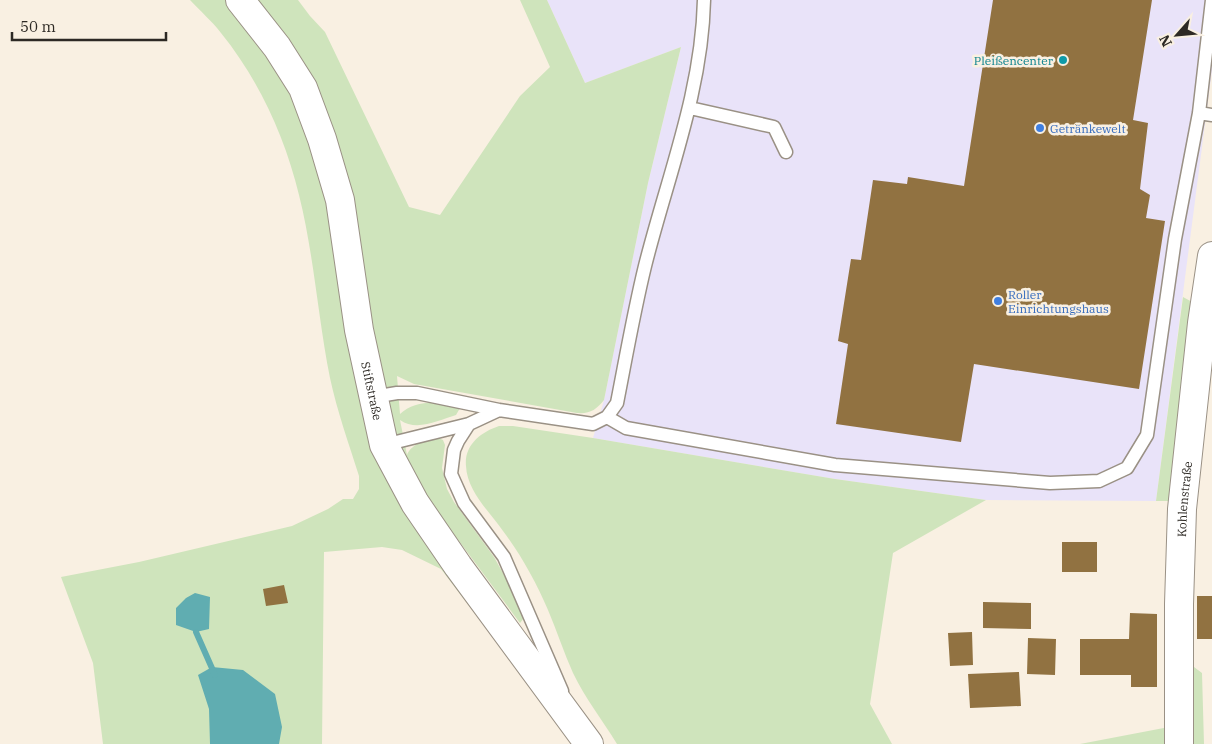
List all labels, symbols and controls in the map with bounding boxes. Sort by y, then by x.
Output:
scale bar [12,10,166,42]
north arrow [1152,10,1202,60]
text: 50 m [20,17,56,36]
text: N [1155,32,1176,50]
place label: Pleißencenter [974,53,1054,68]
marker: Pleißencenter [1057,54,1069,66]
place label: Getränkewelt [1050,121,1126,136]
marker: Getränkewelt [1034,122,1046,134]
place label: Roller Einrichtungshaus [1008,287,1109,316]
marker: Roller Einrichtungshaus [992,295,1004,307]
street label: Stiftstraße [359,360,386,421]
street label: Kohlenstraße [1174,460,1195,537]

